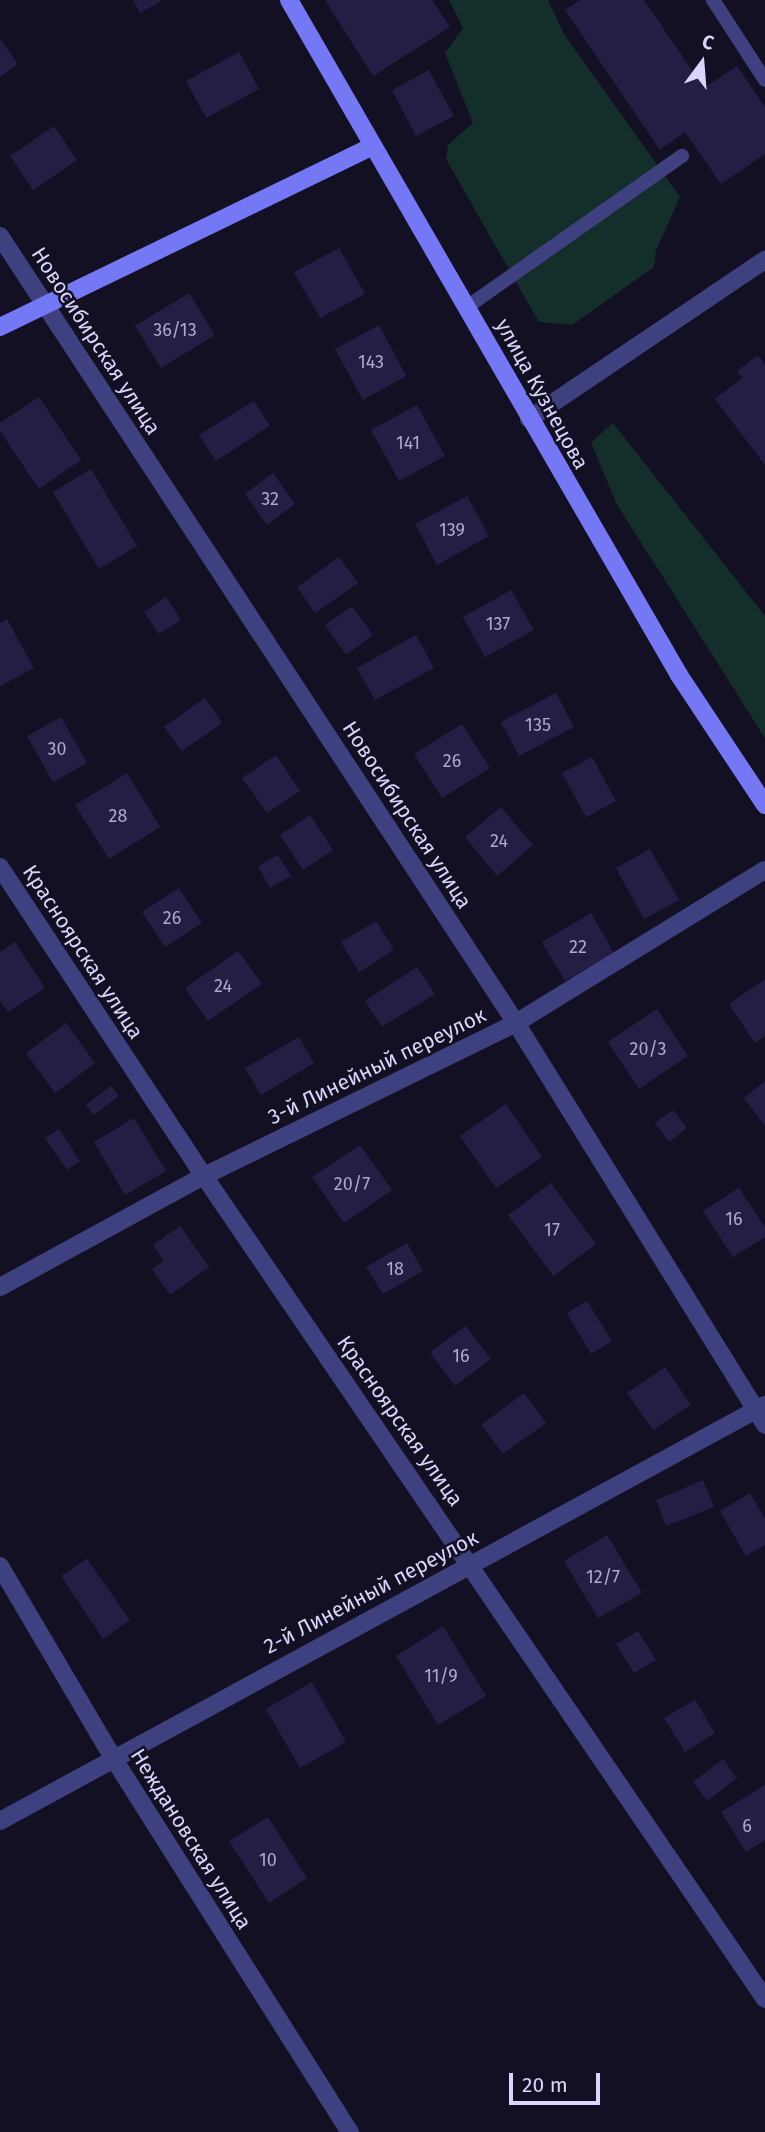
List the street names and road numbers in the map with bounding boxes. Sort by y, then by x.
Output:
street label: Новосибирская улица [26,243,166,439]
street label: улица Кузнецова [490,314,594,474]
street label: Новосибирская улица [337,717,477,913]
street label: Красноярская улица [17,860,149,1044]
street label: 3-й Линейный переулок [264,1002,490,1130]
street label: Красноярская улица [332,1331,468,1511]
street label: 2-й Линейный переулок [260,1525,482,1659]
street label: Неждановская улица [125,1744,257,1934]

